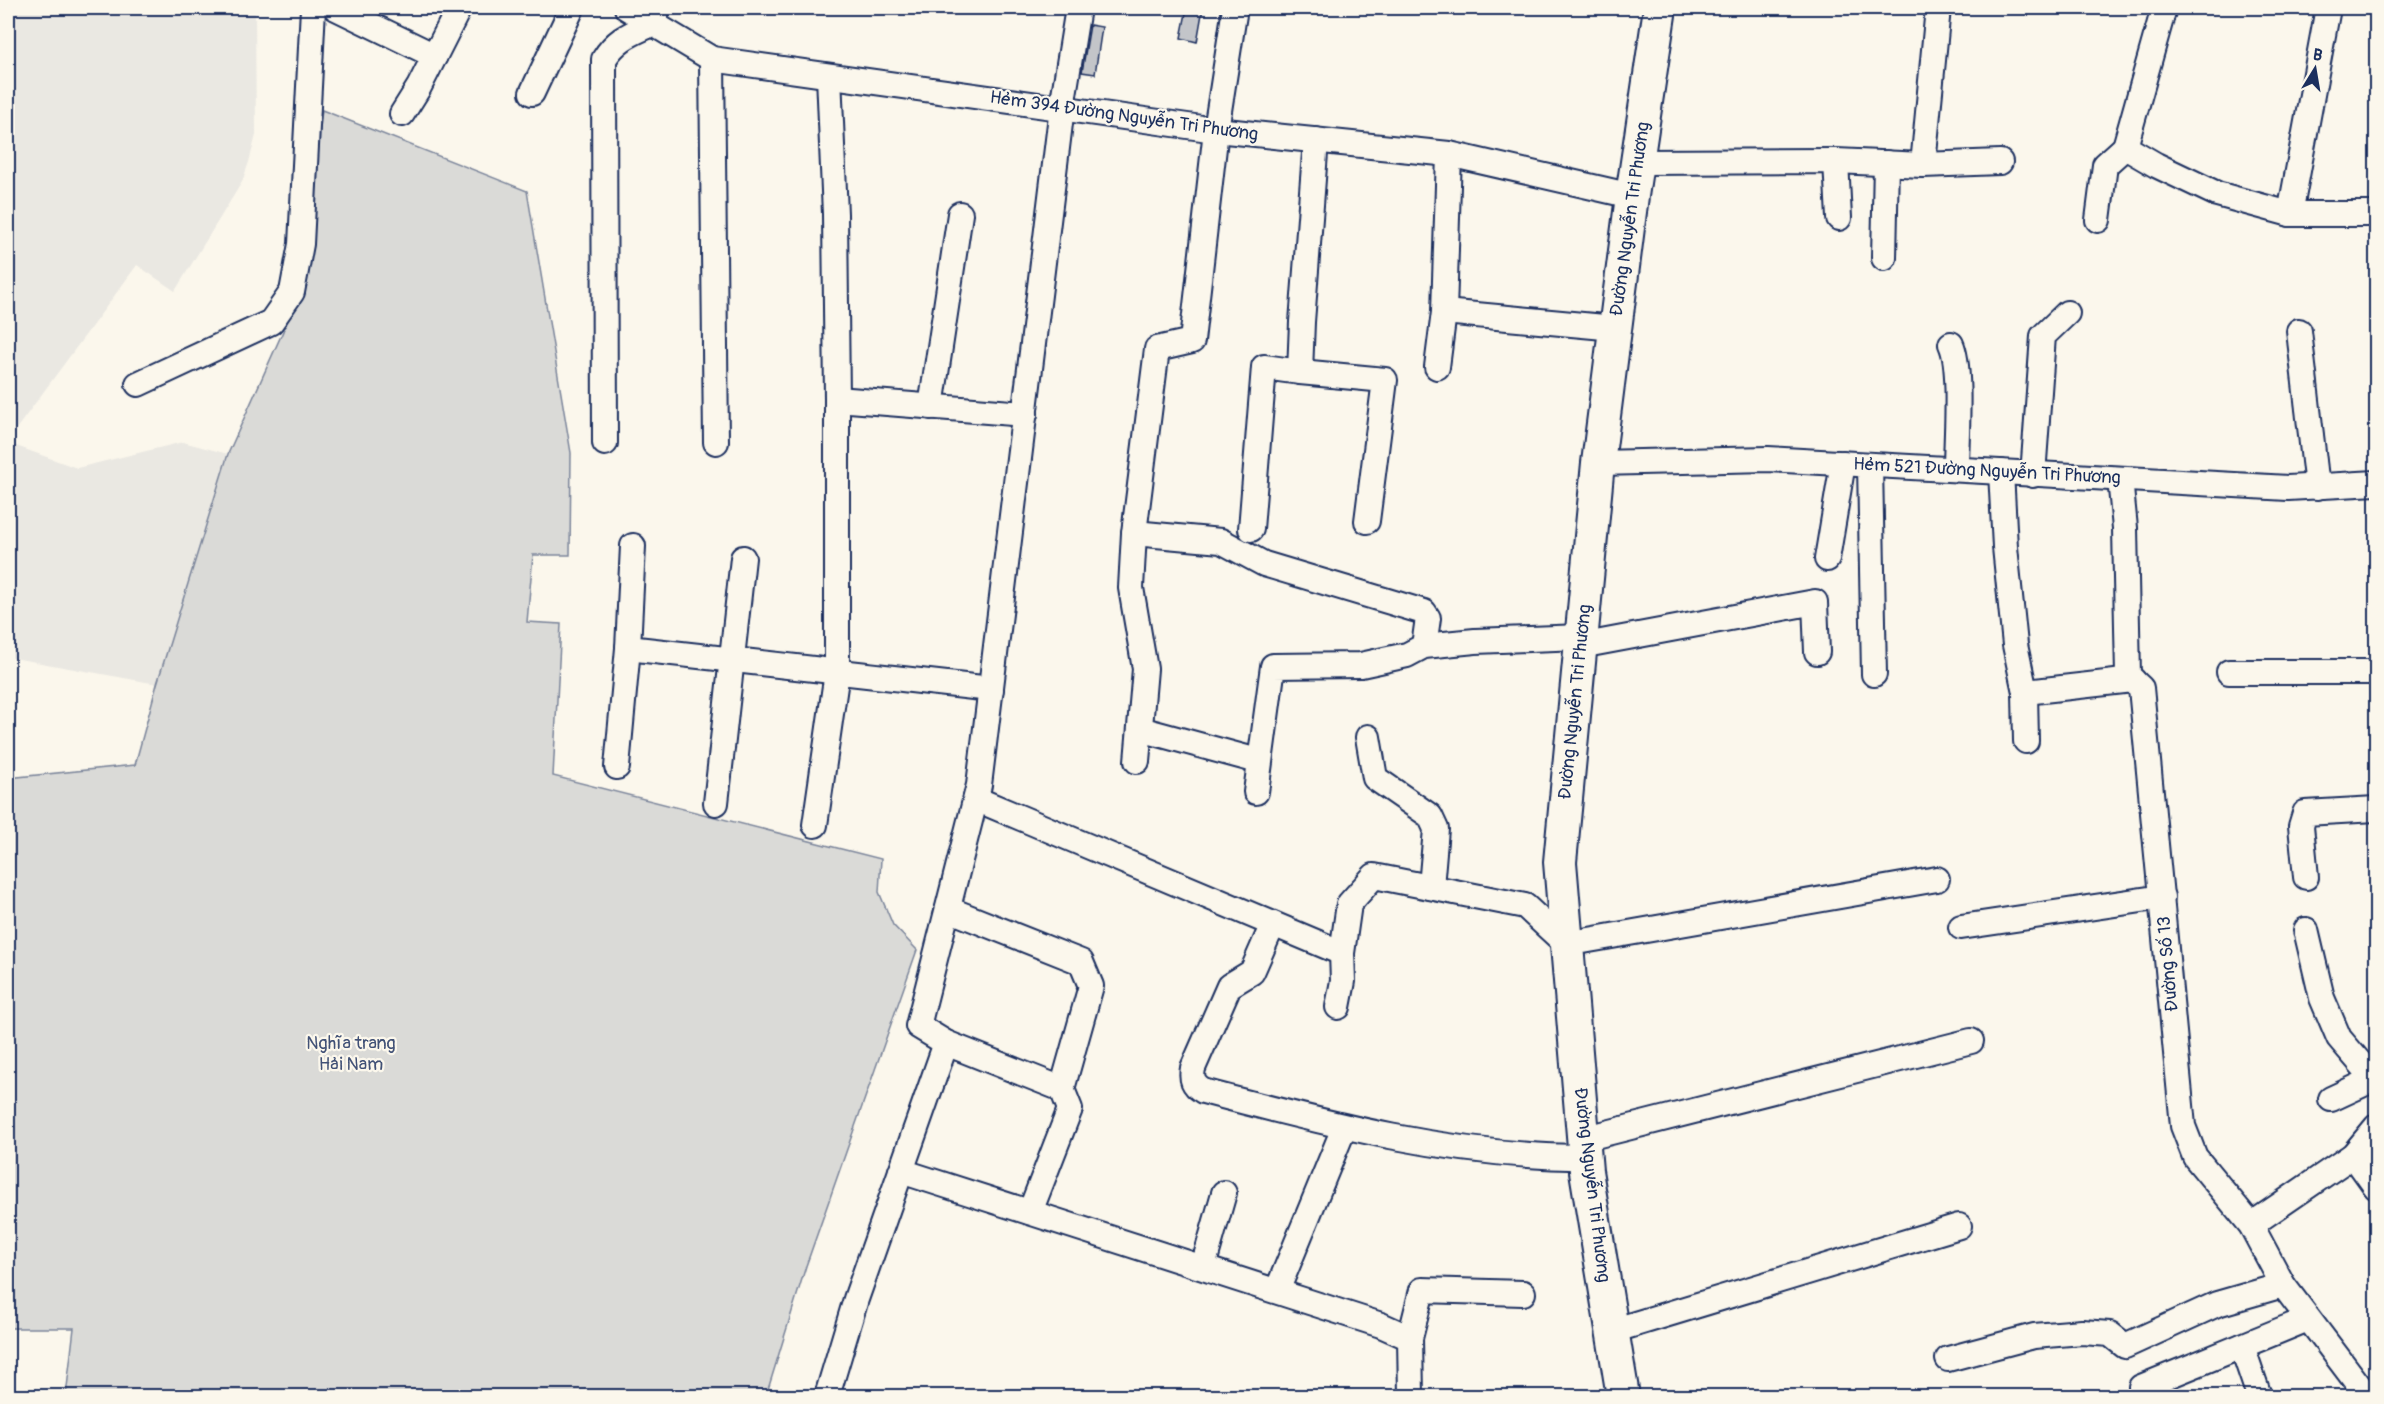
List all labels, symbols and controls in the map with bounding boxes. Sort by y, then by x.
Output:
north arrow [2285,39,2345,99]
text: B [2311,45,2324,66]
street label: Hẻm 394 Đường Nguyễn Tri Phương [988,86,1260,146]
street label: Đường Nguyễn Tri Phương [1605,120,1655,318]
street label: Hẻm 521 Đường Nguyễn Tri Phương [1853,453,2121,489]
street label: Đường Nguyễn Tri Phương [1553,603,1597,801]
street label: Đường Số 13 [2152,915,2184,1013]
park label: Nghĩa trang Hải Nam [306,1032,396,1076]
street label: Đường Nguyễn Tri Phương [1569,1086,1615,1284]

